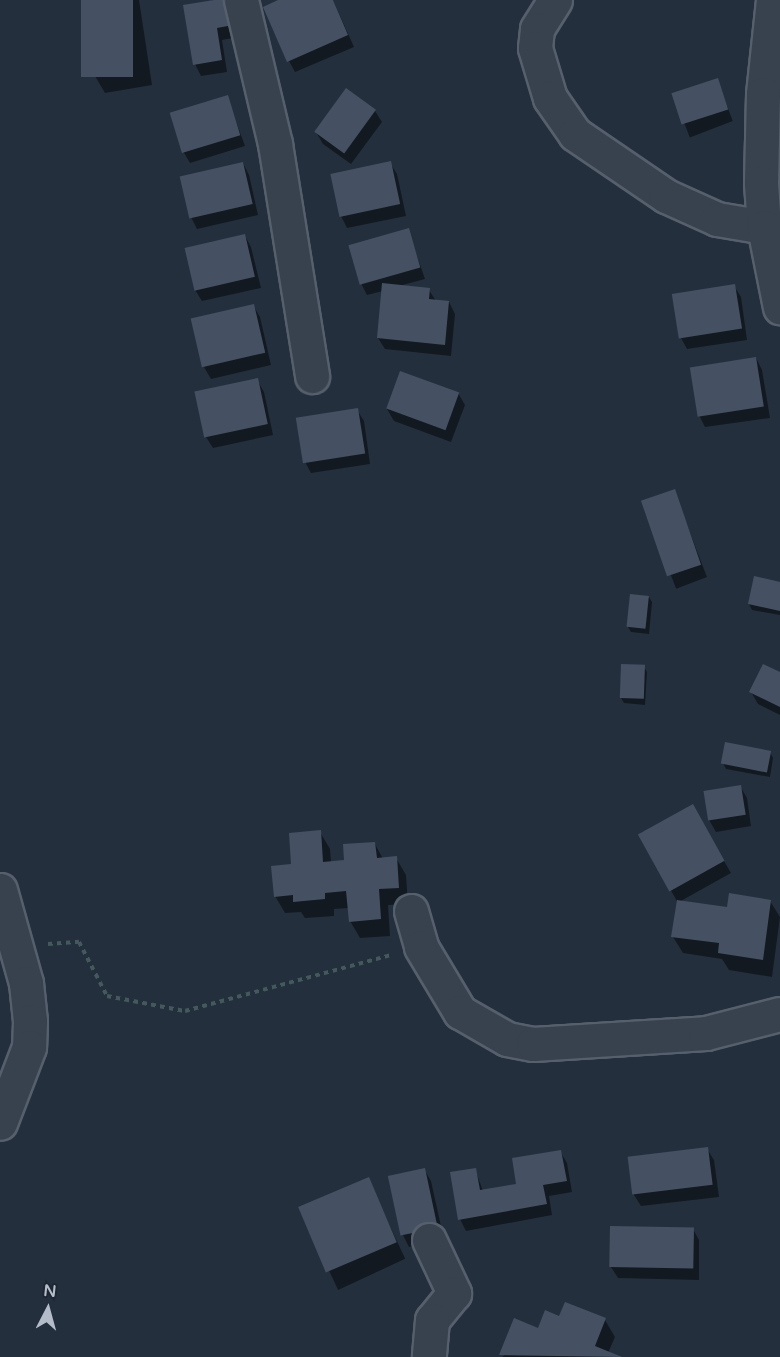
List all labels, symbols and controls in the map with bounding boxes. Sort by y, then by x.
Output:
north arrow [18,1279,78,1339]
text: N [42,1280,57,1302]

